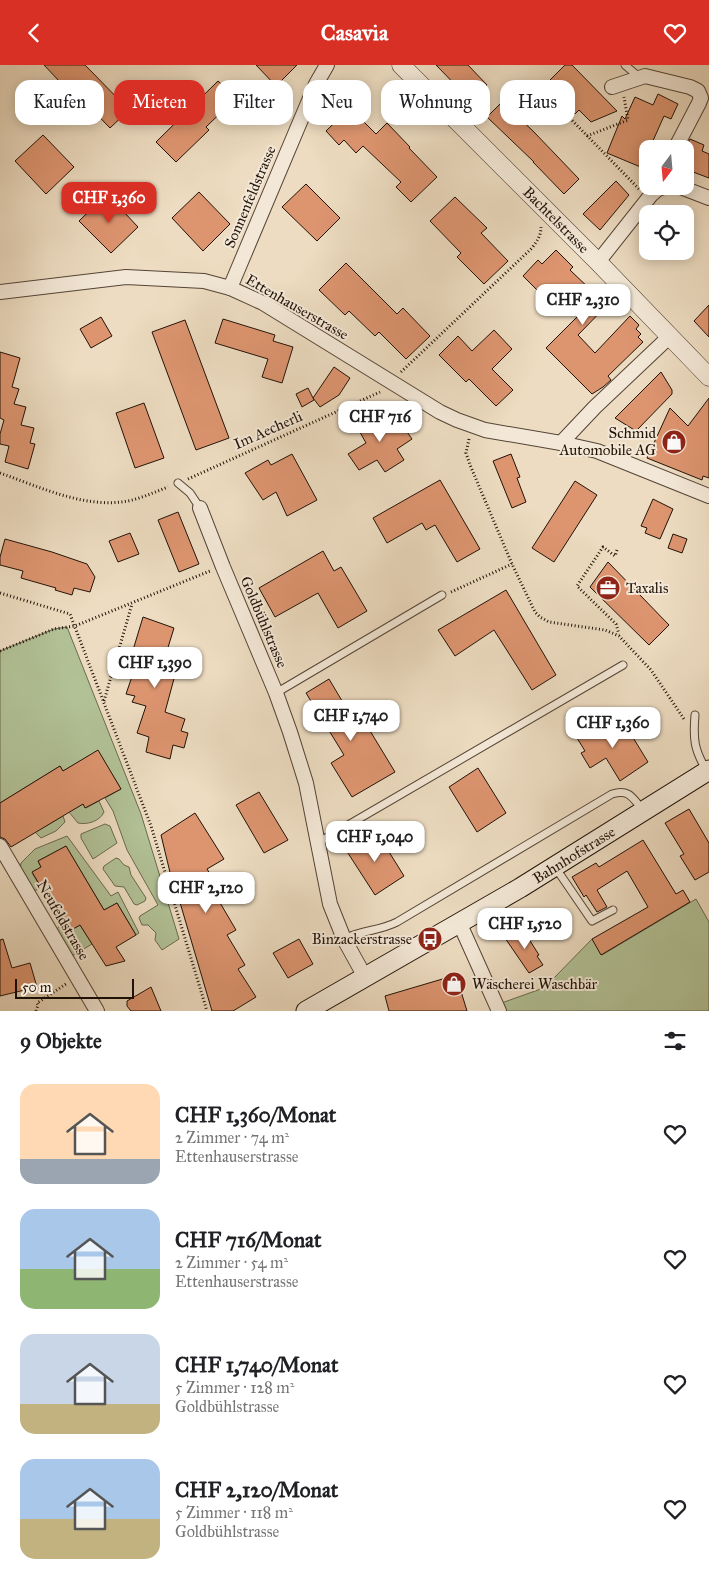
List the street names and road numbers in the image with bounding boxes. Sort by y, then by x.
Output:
street label: Sonnenfeldstrasse [220,143,280,251]
street label: Bachtelstrasse [519,183,593,257]
street label: Ettenhauserstrasse [242,270,352,344]
street label: Im Aecherli [231,407,305,453]
street label: Goldbühlstrasse [237,574,291,670]
street label: Bahnhofstrasse [530,823,618,887]
street label: Neufeldstrasse [33,877,93,963]

